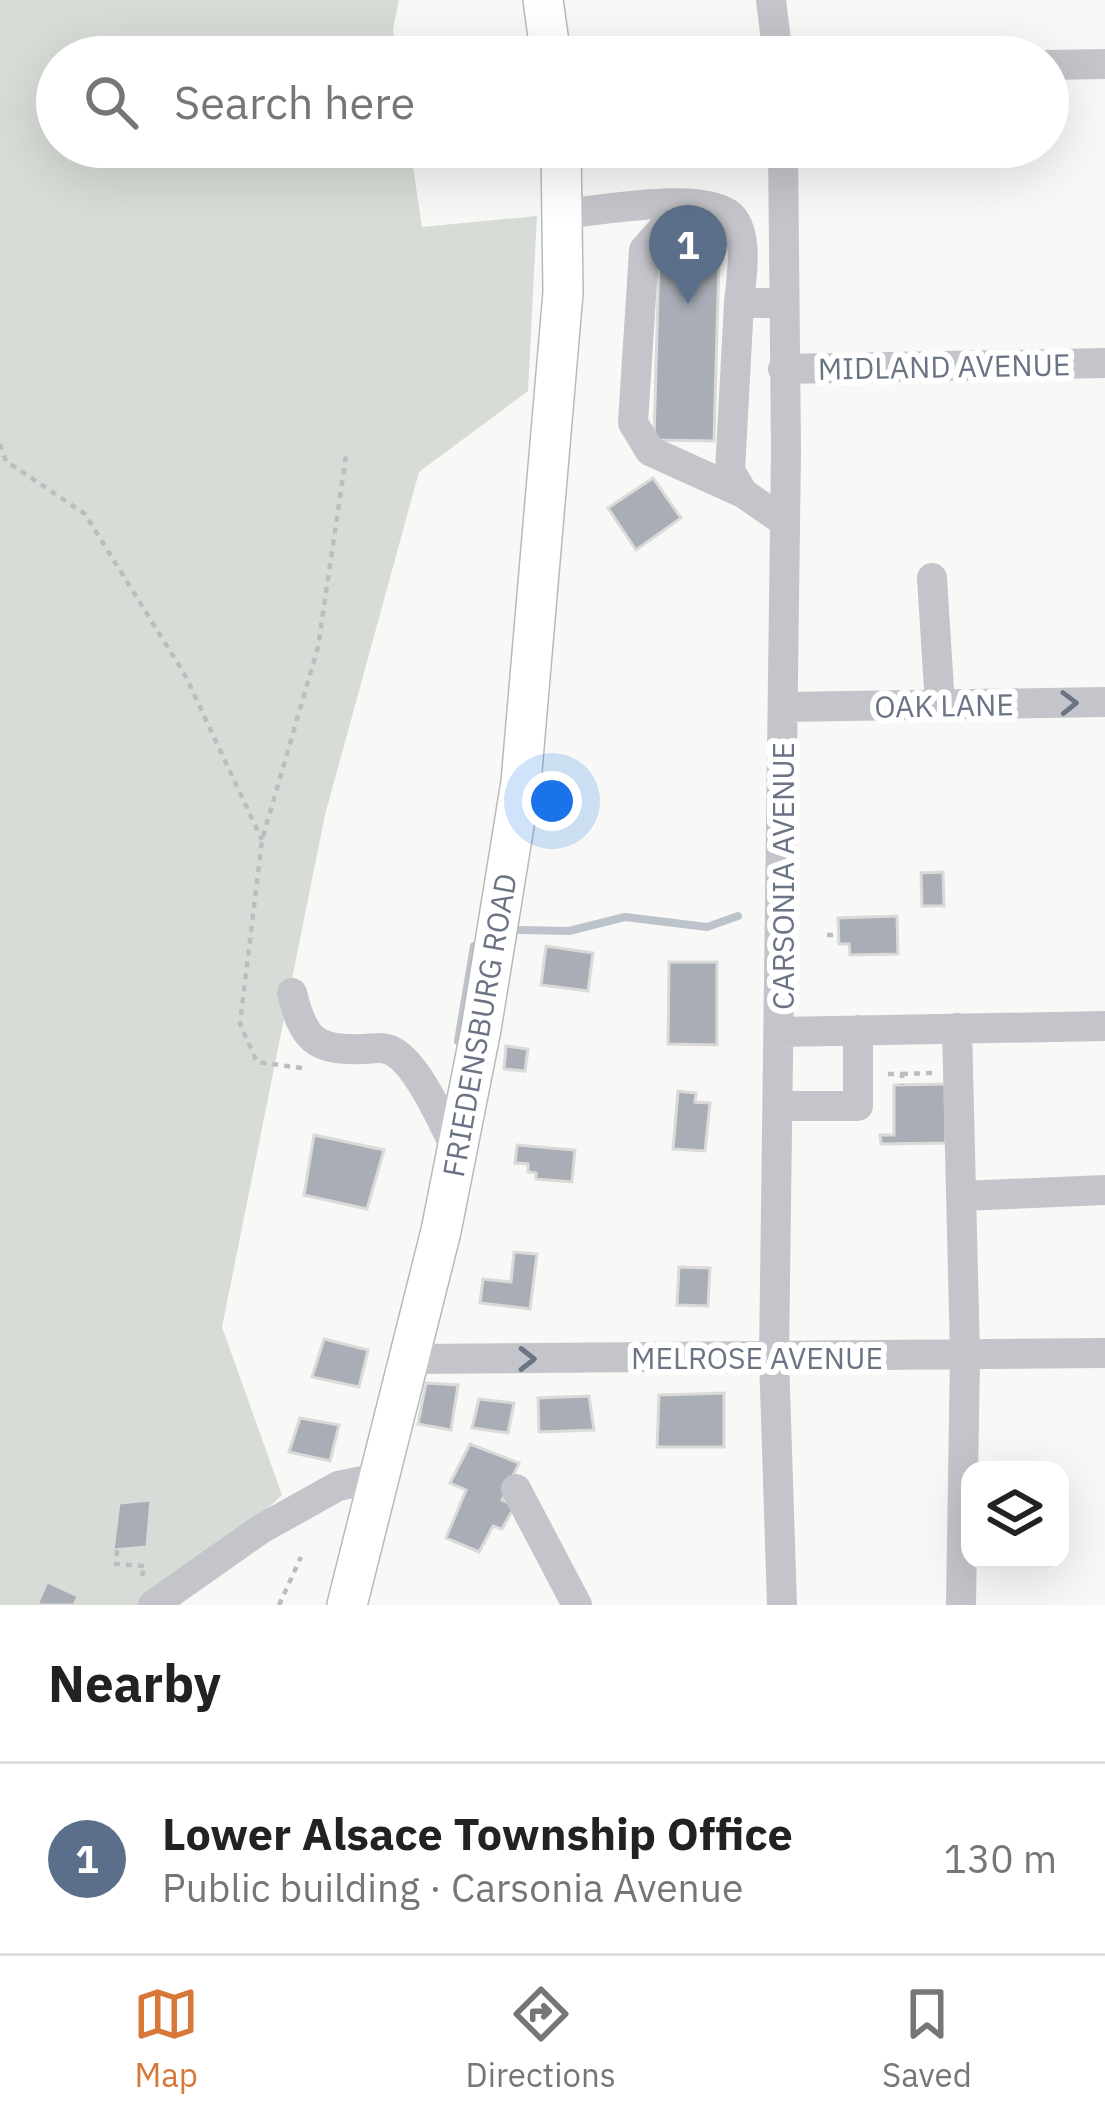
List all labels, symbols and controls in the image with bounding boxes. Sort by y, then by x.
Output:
search box [36,36,1069,168]
icon: search [78,69,144,135]
text: Search here [174,73,415,131]
pin: 1 [649,205,727,304]
street label: MIDLAND AVENUE [817,344,1071,388]
street label: OAK LANE [874,684,1014,726]
one-way arrow [1060,690,1079,716]
street label: CARSONIA AVENUE [763,742,802,1010]
your location [522,771,582,831]
street label: FRIEDENSBURG ROAD [433,870,525,1180]
street label: MELROSE AVENUE [631,1338,883,1377]
one-way arrow [519,1346,537,1372]
map controls [961,1461,1069,1569]
button: layers [961,1461,1069,1569]
text: Nearby [48,1650,221,1716]
text: Lower Alsace Township Office [162,1804,793,1862]
text: 1 [75,1833,99,1884]
text: 130 m [944,1833,1057,1884]
text: Public building · Carsonia Avenue [162,1862,743,1913]
tab: Map [133,1981,199,2096]
tab: Directions [466,1981,616,2096]
tab: Saved [882,1981,972,2096]

